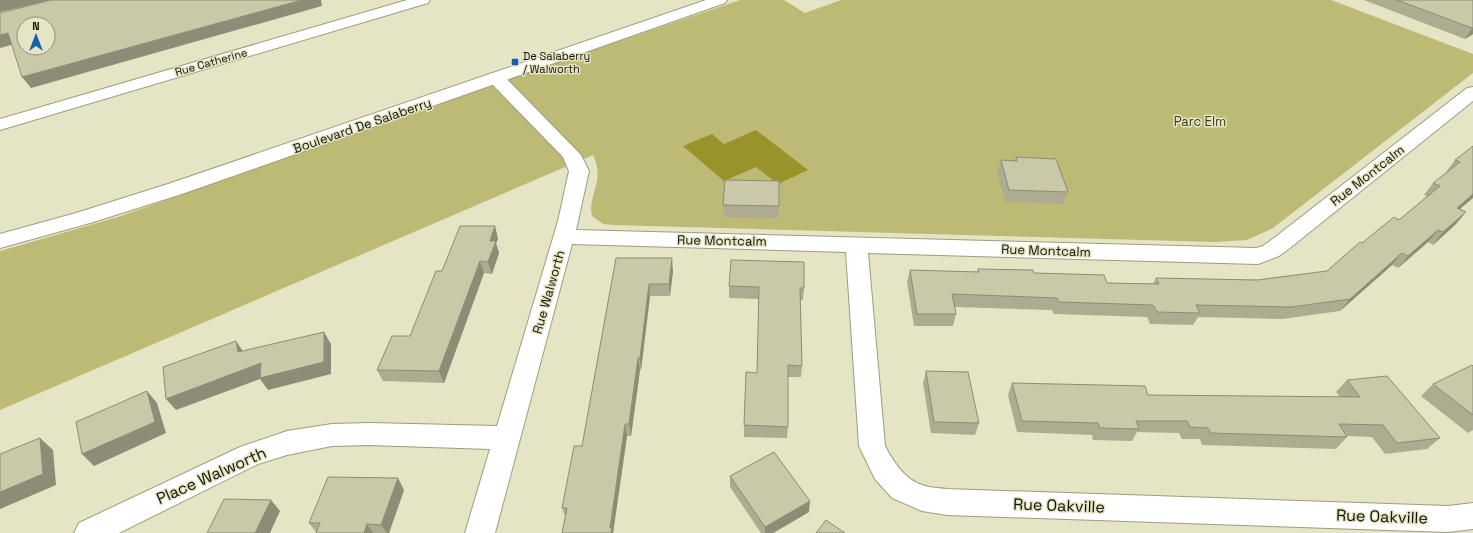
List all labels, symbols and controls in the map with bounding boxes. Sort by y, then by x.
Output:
north arrow [16,16,56,56]
text: N [32,19,40,33]
street label: Rue Catherine [173,45,249,79]
place label: De Salaberry / Walworth [523,49,590,76]
marker: De Salaberry / Walworth [510,57,520,67]
street label: Boulevard De Salaberry [291,94,434,157]
park label: Parc Elm [1174,113,1226,130]
street label: Rue Montcalm [1327,141,1408,210]
street label: Rue Montcalm [677,231,767,250]
street label: Rue Montcalm [1001,240,1091,261]
street label: Rue Walworth [528,248,569,336]
street label: Place Walworth [153,442,269,509]
street label: Rue Oakville [1013,493,1105,518]
street label: Rue Oakville [1336,504,1428,529]

